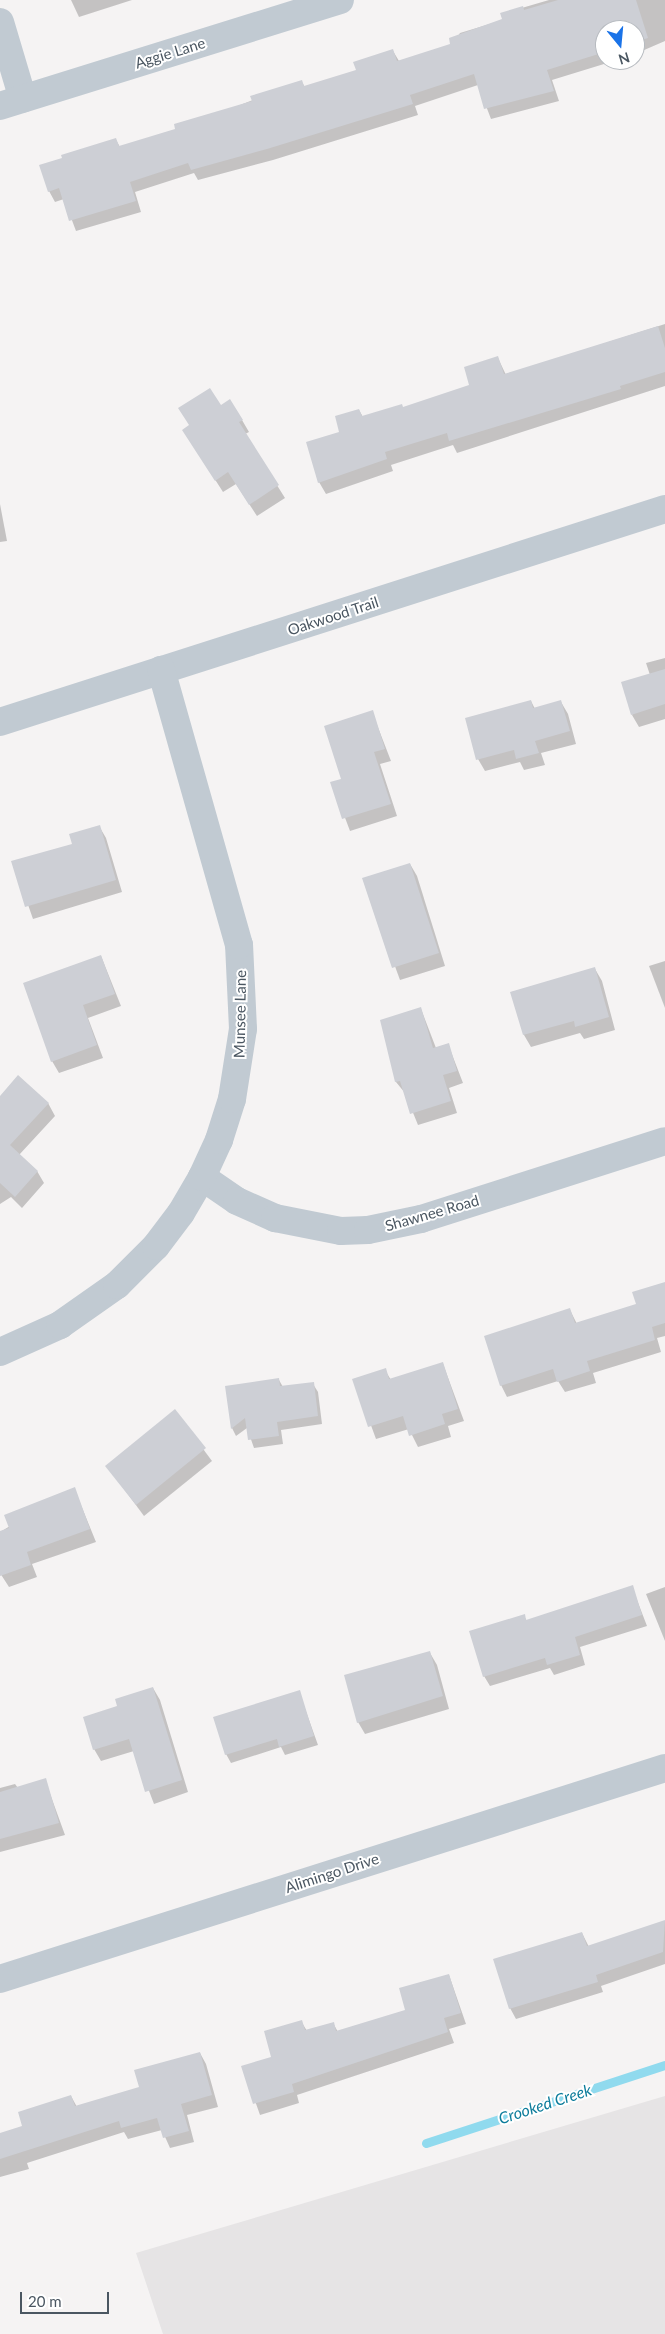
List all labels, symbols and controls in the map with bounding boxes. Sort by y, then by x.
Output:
north arrow [595,20,645,70]
street label: Aggie Lane [133,34,207,72]
text: N [617,49,632,69]
street label: Oakwood Trail [285,593,381,639]
street label: Munsee Lane [230,970,250,1058]
street label: Shawnee Road [383,1191,481,1235]
street label: Alimingo Drive [283,1849,381,1897]
water label: Crooked Creek [496,2080,594,2128]
scale bar [22,2282,111,2314]
text: 20 m [28,2292,62,2310]

